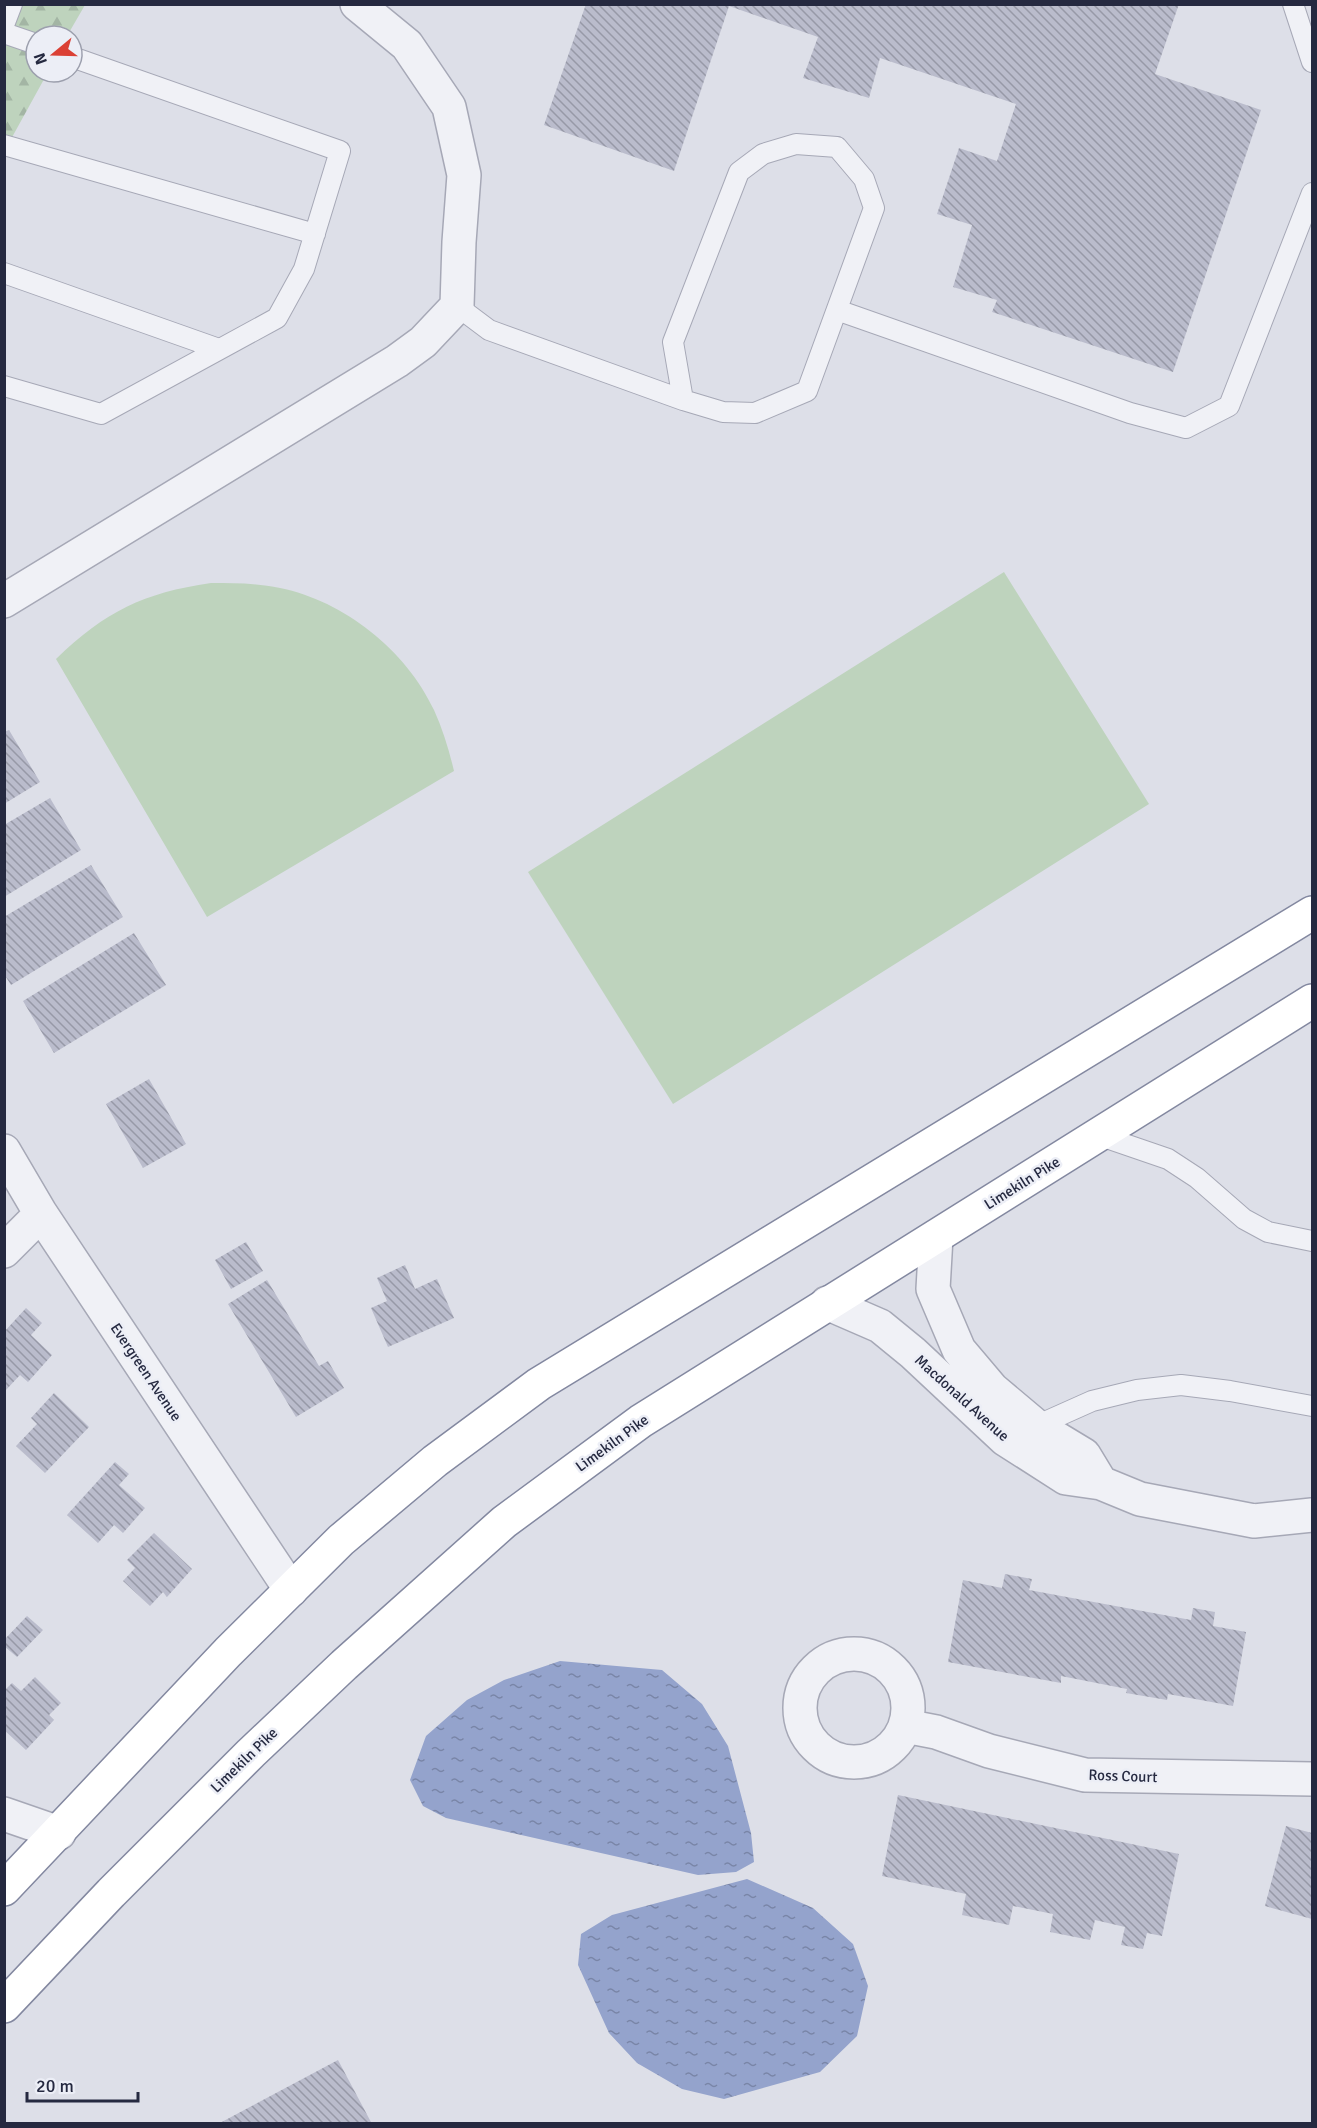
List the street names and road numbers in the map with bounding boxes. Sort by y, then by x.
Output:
street label: Limekiln Pike [981,1153,1063,1213]
street label: Evergreen Avenue [107,1320,185,1424]
street label: Macdonald Avenue [911,1351,1013,1445]
street label: Limekiln Pike [572,1411,652,1475]
street label: Limekiln Pike [207,1724,281,1796]
street label: Ross Court [1088,1766,1158,1786]

